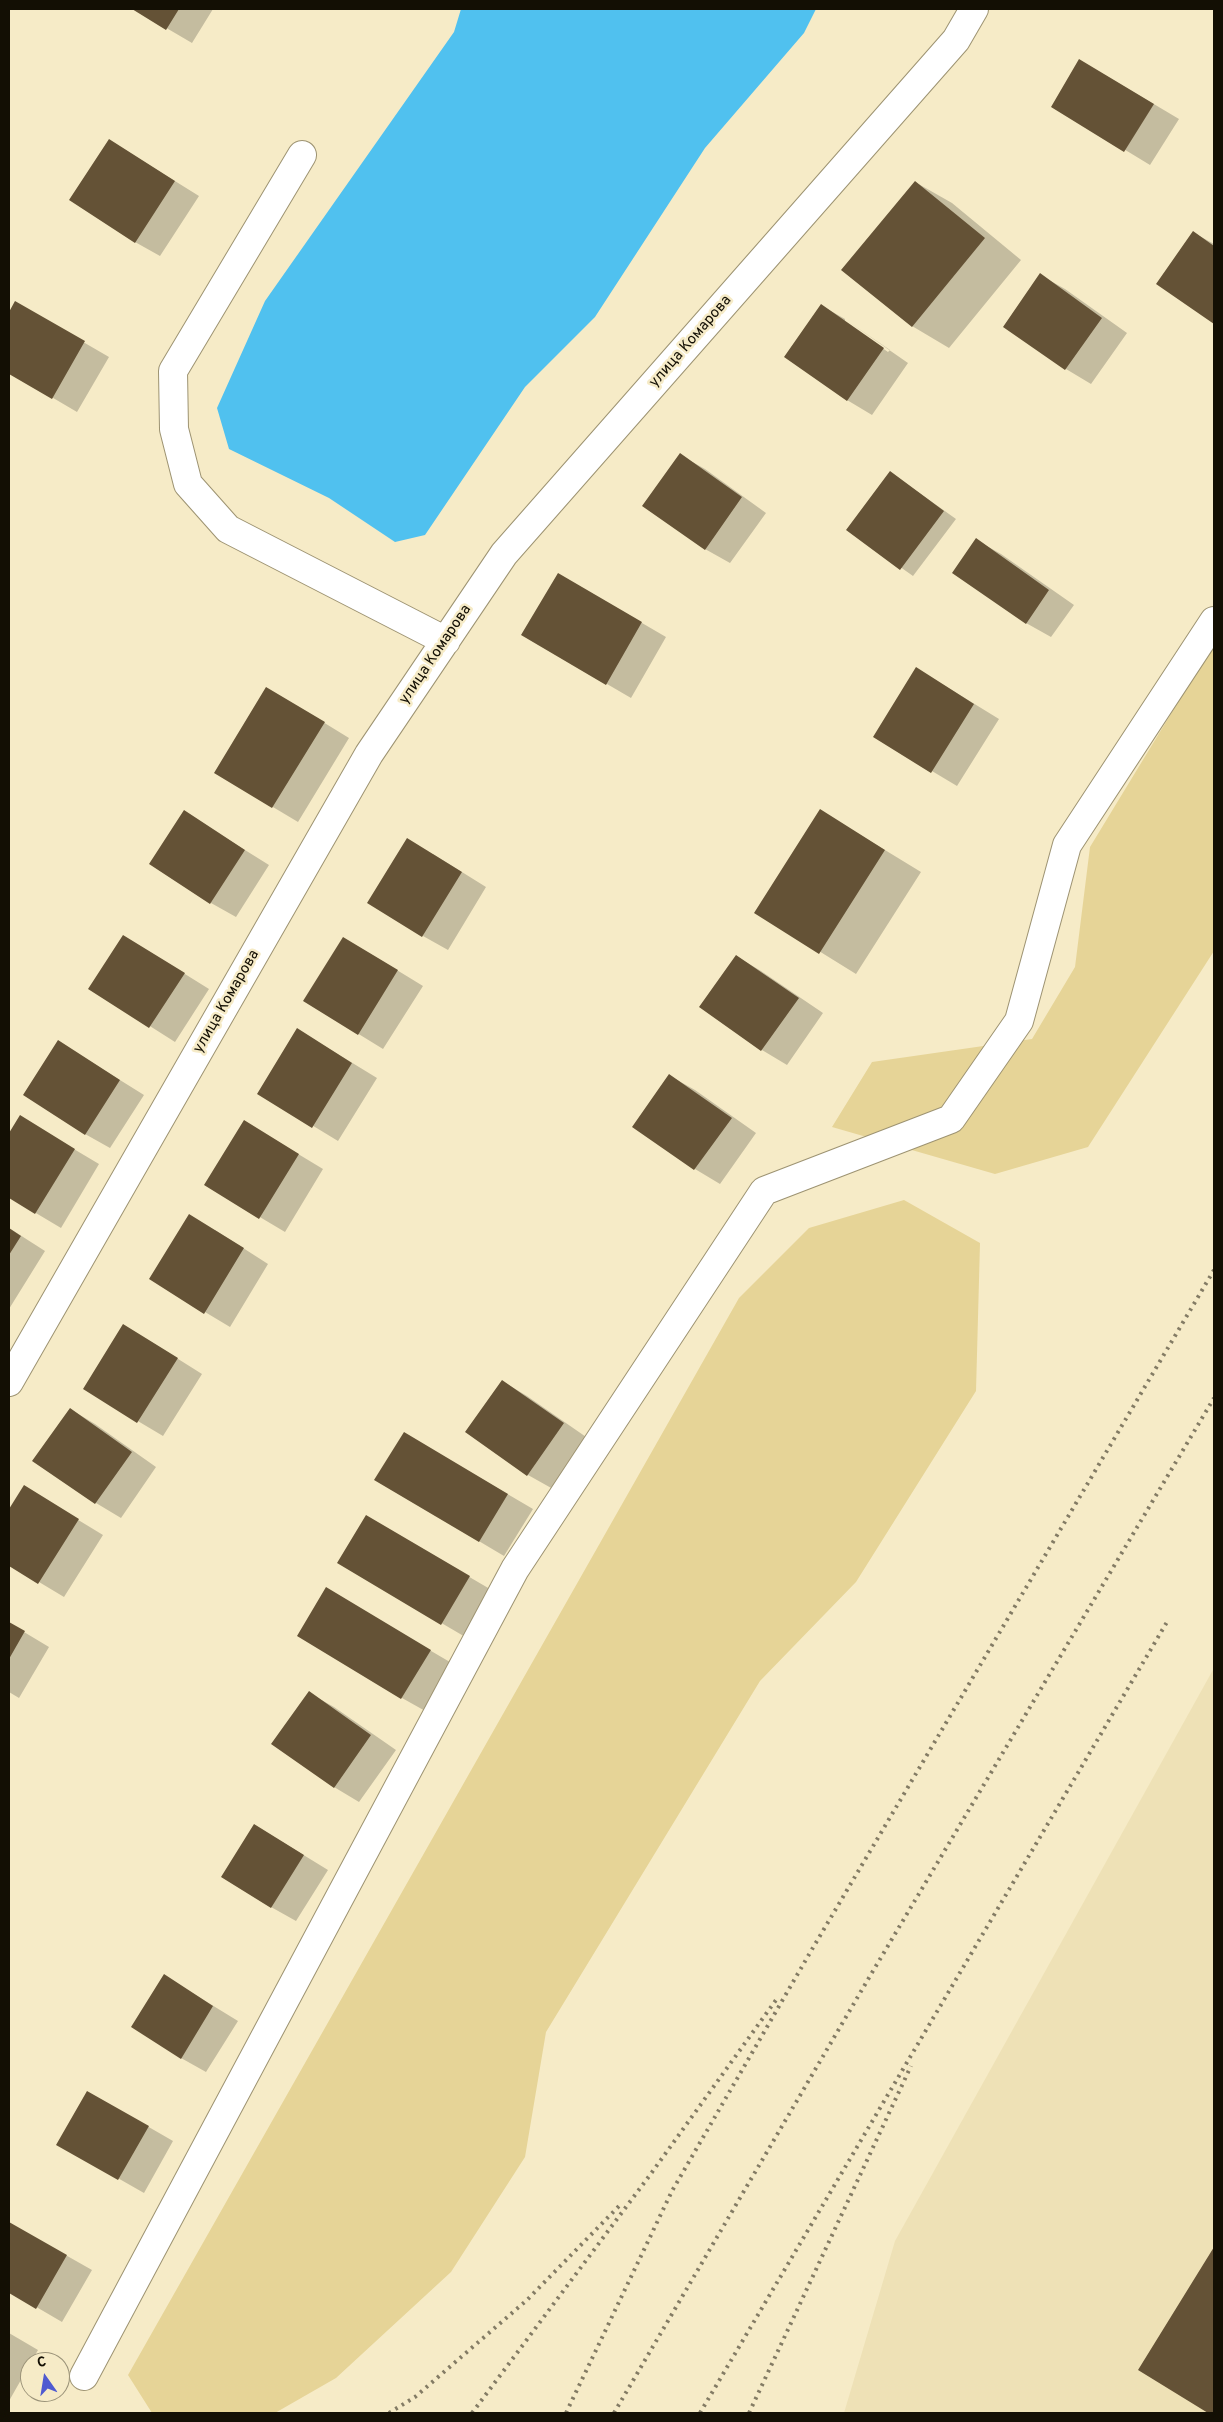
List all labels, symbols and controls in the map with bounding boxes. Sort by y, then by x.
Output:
street label: улица Комарова [646,292,736,392]
street label: улица Комарова [396,602,476,708]
street label: улица Комарова [190,947,264,1057]
north arrow [20,2352,70,2402]
text: С [35,2354,48,2372]

